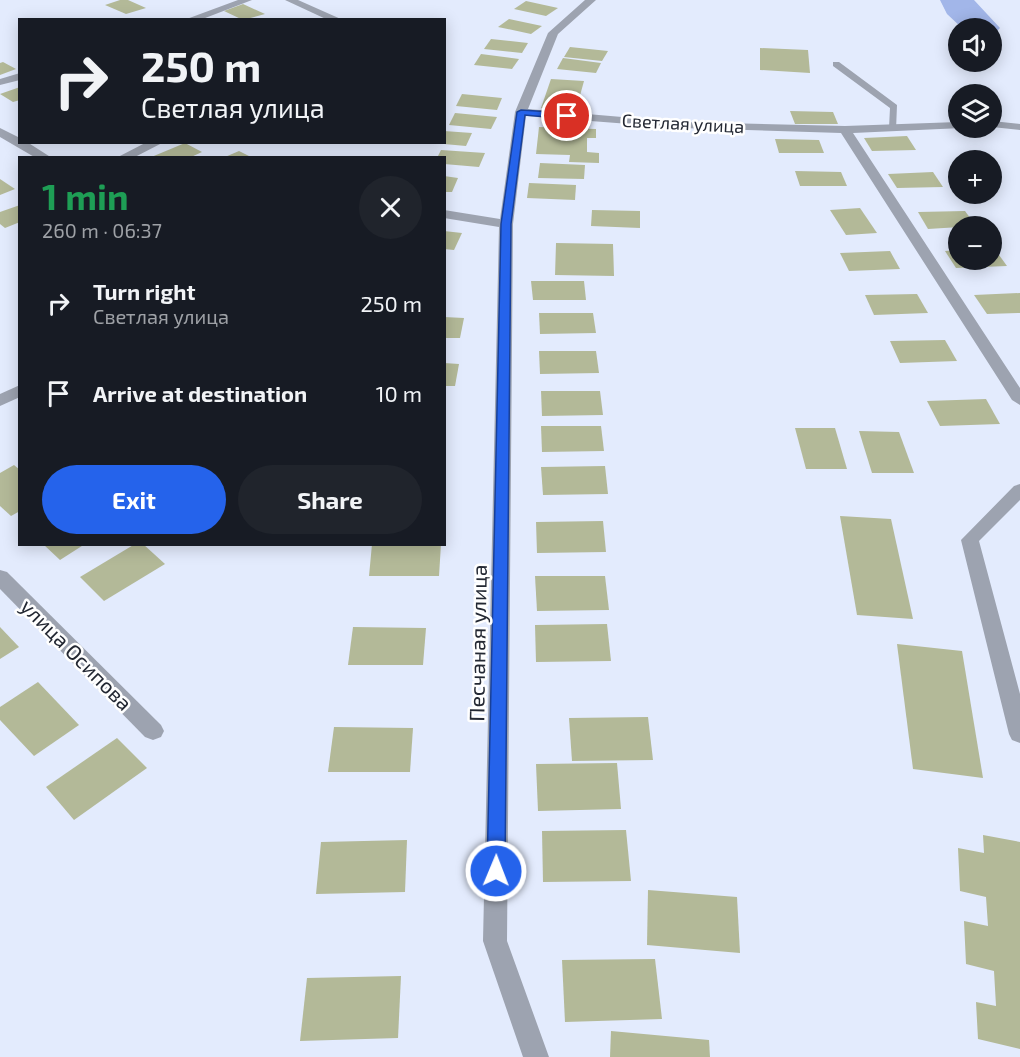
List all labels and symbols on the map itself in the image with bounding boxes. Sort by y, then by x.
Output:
pin [541,90,592,141]
street label: Светлая улица [621,109,745,137]
street label: Песчаная улица [463,564,492,722]
street label: улица Осипова [15,593,138,716]
position arrow [464,839,528,903]

